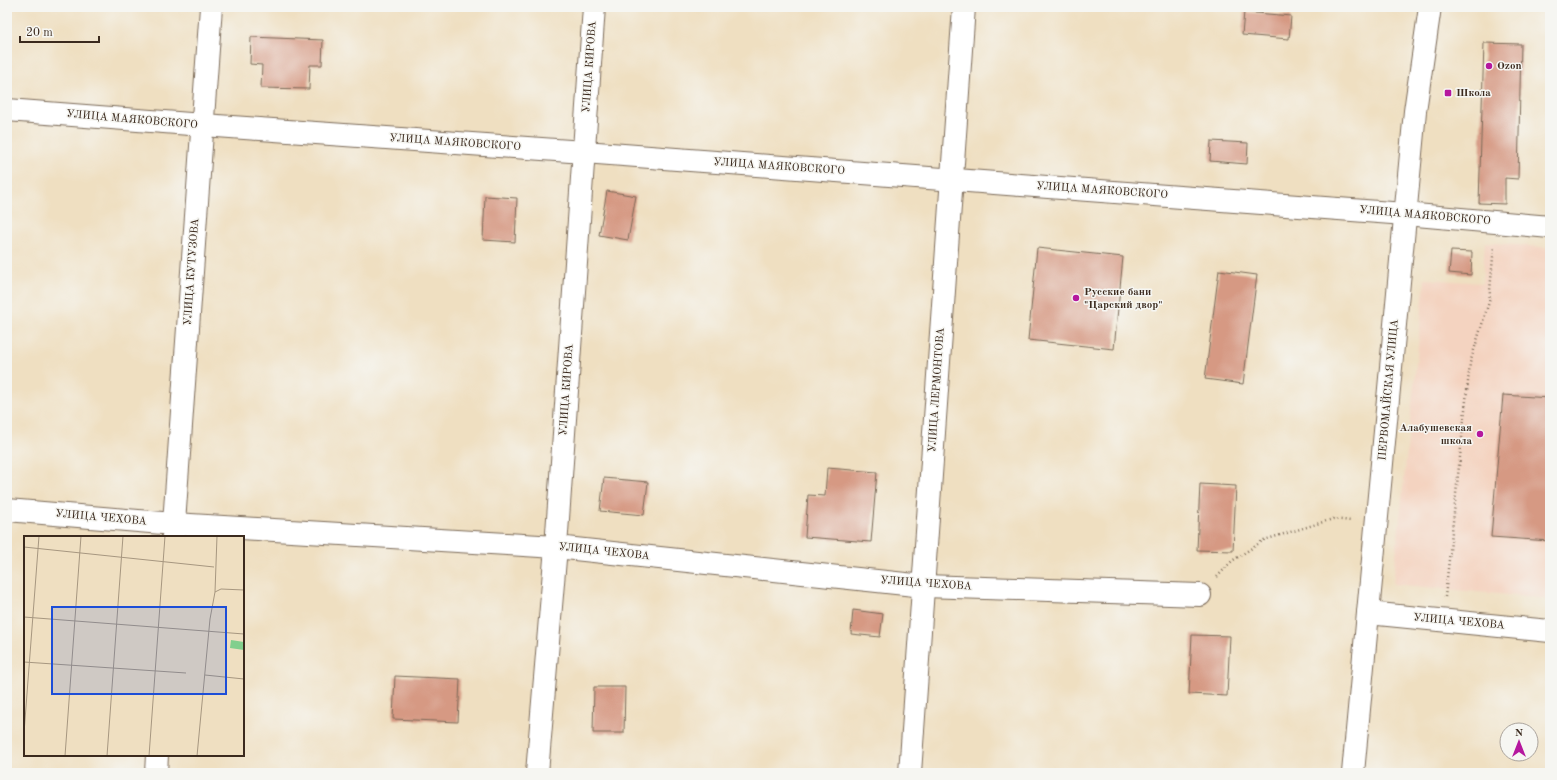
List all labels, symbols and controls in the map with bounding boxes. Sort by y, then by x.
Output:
scale bar [20,18,99,44]
street label: УЛИЦА КИРОВА [581,20,599,113]
text: 20 m [26,27,53,39]
marker: Ozon [1484,61,1494,71]
place label: Ozon [1497,61,1522,72]
marker: Школа [1443,88,1453,98]
place label: Школа [1456,88,1491,99]
street label: УЛИЦА МАЯКОВСКОГО [66,109,198,131]
street label: УЛИЦА МАЯКОВСКОГО [389,133,521,153]
street label: УЛИЦА МАЯКОВСКОГО [713,157,845,177]
street label: УЛИЦА МАЯКОВСКОГО [1036,181,1168,201]
street label: УЛИЦА МАЯКОВСКОГО [1359,205,1491,227]
street label: УЛИЦА КУТУЗОВА [183,217,201,326]
place label: Русские бани "Царский двор" [1084,287,1163,311]
marker: Русские бани "Царский двор" [1071,293,1081,303]
street label: ПЕРВОМАЙСКАЯ УЛИЦА [1375,318,1401,461]
street label: УЛИЦА ЛЕРМОНТОВА [927,327,947,453]
street label: УЛИЦА КИРОВА [558,343,576,436]
place label: Алабушевская школа [1399,423,1472,447]
marker: Алабушевская школа [1475,429,1485,439]
street label: УЛИЦА ЧЕХОВА [55,509,148,528]
inset map [24,536,244,756]
street label: УЛИЦА ЧЕХОВА [558,542,651,562]
street label: УЛИЦА ЧЕХОВА [880,575,973,593]
street label: УЛИЦА ЧЕХОВА [1413,613,1506,632]
north arrow [1499,722,1539,762]
text: N [1515,728,1524,739]

